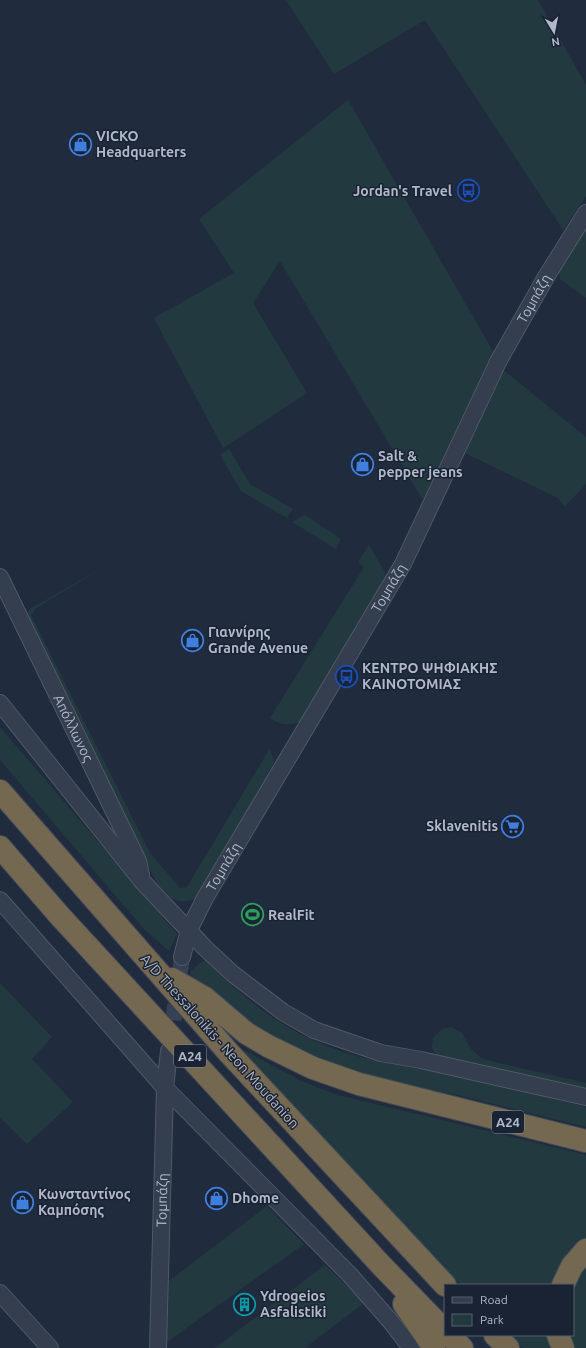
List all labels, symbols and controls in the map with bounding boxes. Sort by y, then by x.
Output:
north arrow [534,12,574,52]
text: N [551,35,561,48]
place label: VICKO Headquarters [96,128,187,160]
shop icon: VICKO Headquarters [67,131,93,157]
bus stop icon: Jordan's Travel [455,178,481,204]
place label: Jordan's Travel [353,183,452,199]
street label: Τομπάζη [514,271,554,326]
place label: Salt & pepper jeans [378,448,463,480]
shop icon: Salt & pepper jeans [350,451,376,477]
street label: Τομπάζη [368,561,409,615]
place label: Γιαννίρης Grande Avenue [208,624,308,656]
shop icon: Γιαννίρης Grande Avenue [179,627,205,653]
place label: ΚΕΝΤΡΟ ΨΗΦΙΑΚΗΣ ΚΑΙΝΟΤΟΜΙΑΣ [362,660,497,692]
bus stop icon: ΚΕΝΤΡΟ ΨΗΦΙΑΚΗΣ ΚΑΙΝΟΤΟΜΙΑΣ [334,663,360,689]
street label: Απόλλωνος [50,692,97,765]
supermarket icon: Sklavenitis [500,813,526,839]
place label: Sklavenitis [426,818,498,834]
street label: Τομπάζη [203,839,244,894]
sports icon: RealFit [240,902,266,928]
place label: RealFit [268,907,315,923]
street label: A/D Thessalonikis - Neon Moudanion [137,951,303,1131]
road number: Α24 [174,1045,206,1067]
road number: Α24 [492,1111,524,1133]
street label: Τομπάζη [153,1173,171,1227]
shop icon: Dhome [204,1185,230,1211]
place label: Κωνσταντίνος Καμπόσης [38,1186,131,1218]
shop icon: Κωνσταντίνος Καμπόσης [9,1189,35,1215]
place label: Dhome [232,1190,279,1206]
legend [444,1284,574,1336]
place label: Ydrogeios Asfalistiki [260,1288,326,1320]
building icon: Ydrogeios Asfalistiki [231,1291,257,1317]
text: Road [480,1293,508,1306]
text: Park [480,1313,504,1326]

